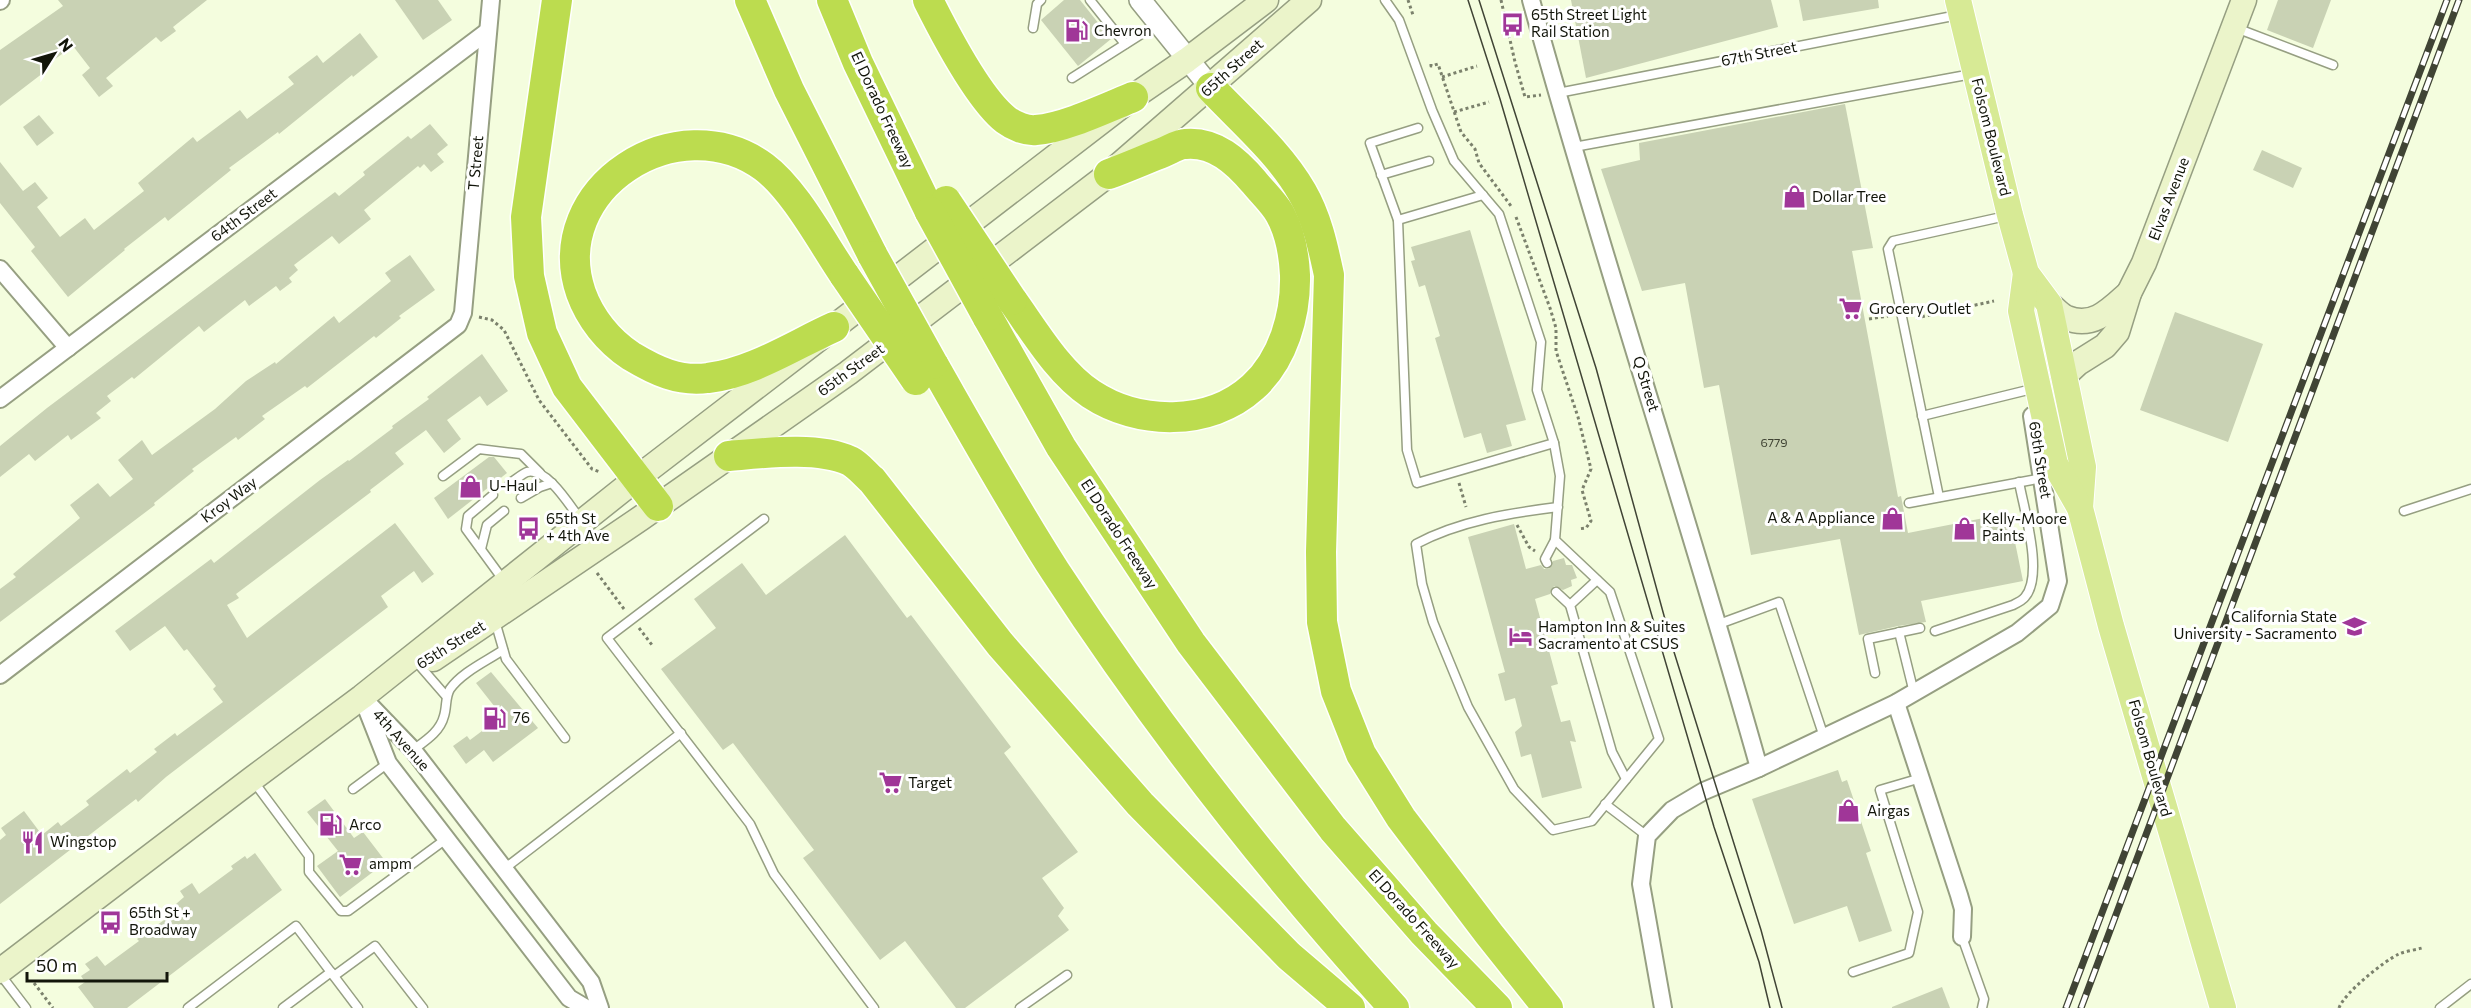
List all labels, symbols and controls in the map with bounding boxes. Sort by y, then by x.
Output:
place label: 65th Street Light Rail Station [1531,5,1647,40]
bus stop icon: 65th Street Light Rail Station [1500,11,1526,37]
fuel station icon: Chevron [1063,18,1089,44]
place label: Chevron [1094,21,1152,39]
north arrow [24,24,84,84]
text: N [55,34,78,55]
street label: 65th Street [1196,35,1266,100]
street label: 67th Street [1719,37,1798,69]
street label: El Dorado Freeway [848,48,918,171]
street label: Folsom Boulevard [1969,76,2015,198]
street label: T Street [464,135,486,191]
street label: Elvas Avenue [2144,154,2192,243]
street label: 64th Street [207,184,280,245]
shop icon: Dollar Tree [1781,184,1807,210]
place label: Dollar Tree [1812,187,1886,205]
supermarket icon: Grocery Outlet [1838,296,1864,322]
place label: Grocery Outlet [1869,299,1971,317]
street label: 65th Street [814,339,887,399]
street label: Q Street [1630,354,1664,414]
street label: 69th Street [2026,420,2056,500]
house number: 6779 [1760,435,1788,449]
street label: Kroy Way [197,472,260,526]
shop icon: U-Haul [458,473,484,499]
street label: El Dorado Freeway [1078,475,1162,592]
place label: U-Haul [489,476,538,494]
shop icon: A & A Appliance [1880,505,1906,531]
place label: A & A Appliance [1767,508,1875,526]
place label: 65th St + 4th Ave [546,509,610,544]
place label: Kelly-Moore Paints [1982,509,2067,544]
bus stop icon: 65th St + 4th Ave [515,515,541,541]
shop icon: Kelly-Moore Paints [1951,515,1977,541]
place label: California State University - Sacramento [2173,607,2337,642]
school or university icon: California State University - Sacramento [2342,613,2368,639]
street label: 65th Street [413,616,488,672]
place label: Hampton Inn & Suites Sacramento at CSUS [1538,617,1686,652]
hotel icon: Hampton Inn & Suites Sacramento at CSUS [1507,623,1533,649]
street label: Folsom Boulevard [2126,697,2176,818]
street label: 4th Avenue [369,705,434,774]
fuel station icon: 76 [482,705,508,731]
place label: 76 [513,708,530,726]
supermarket icon: Target [877,770,903,796]
place label: Target [908,773,952,791]
shop icon: Airgas [1836,798,1862,824]
place label: Airgas [1867,801,1910,819]
fuel station icon: Arco [318,812,344,838]
place label: Arco [349,815,382,833]
restaurant icon: Wingstop [19,829,45,855]
place label: Wingstop [50,832,117,850]
supermarket icon: ampm [338,851,364,877]
place label: ampm [369,854,412,872]
street label: El Dorado Freeway [1366,865,1464,972]
place label: 65th St + Broadway [129,903,197,938]
bus stop icon: 65th St + Broadway [98,909,124,935]
scale bar [27,945,166,983]
text: 50 m [36,954,77,976]

